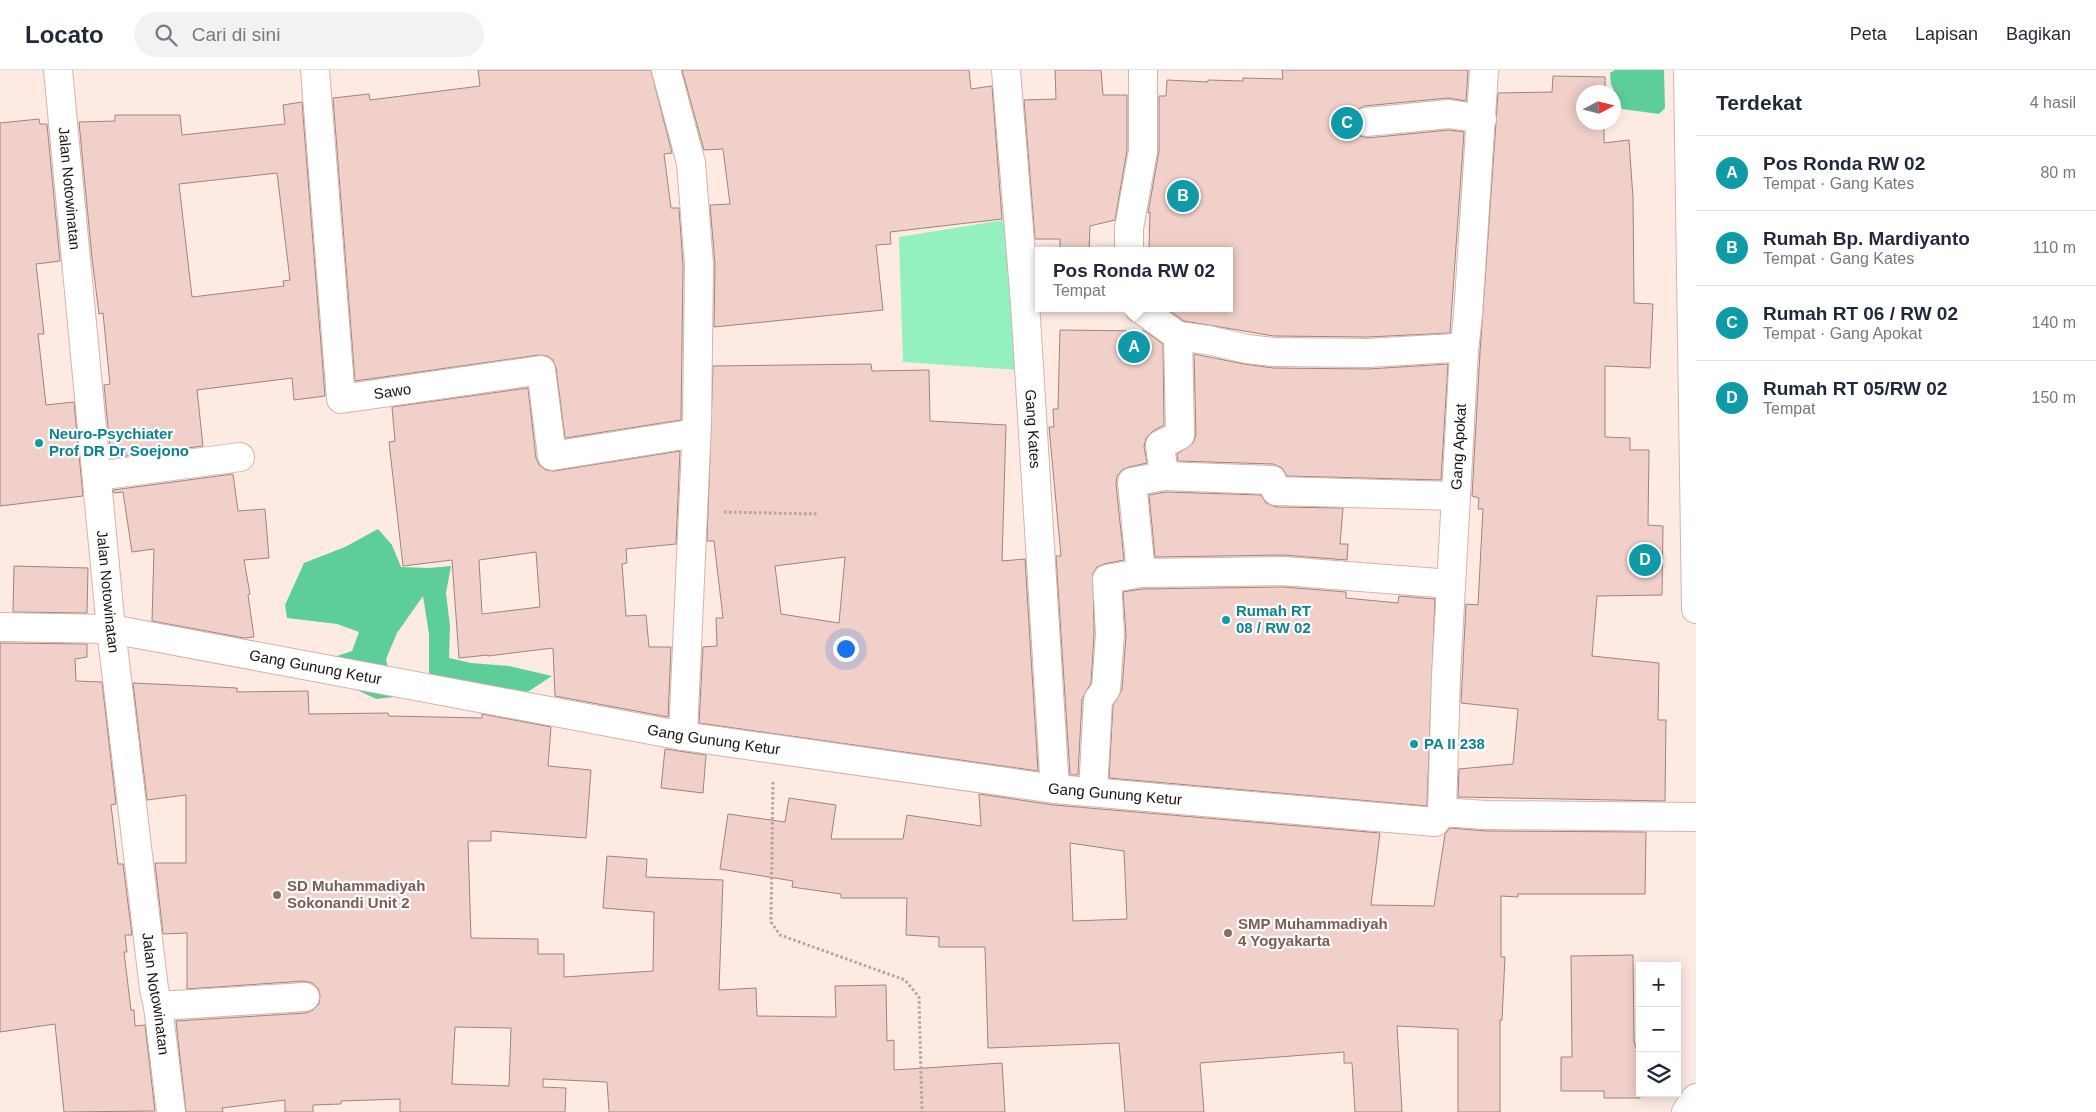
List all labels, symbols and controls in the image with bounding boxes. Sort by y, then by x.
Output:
search box [134,12,484,57]
text: Locato [25,21,104,48]
icon: search [152,21,180,49]
text: Cari di sini [192,24,280,45]
text: Peta [1850,24,1887,44]
text: Lapisan [1915,24,1978,44]
text: Bagikan [2006,24,2071,44]
north arrow [1576,85,1621,130]
text: Terdekat [1716,91,1802,114]
text: 4 hasil [2030,94,2076,111]
pin: C [1331,104,1363,142]
street label: Jalan Notowinatan [55,126,84,251]
text: Pos Ronda RW 02 [1763,153,1925,174]
text: A [1726,164,1738,181]
text: 80 m [2040,164,2076,181]
text: Tempat · Gang Kates [1763,175,1914,192]
pin: B [1167,177,1199,215]
text: Rumah Bp. Mardiyanto [1763,228,1970,249]
text: B [1726,239,1738,256]
text: 110 m [2033,239,2076,256]
popup [1035,247,1233,312]
text: Tempat · Gang Kates [1763,250,1914,267]
text: Pos Ronda RW 02 [1053,260,1215,281]
text: Tempat [1053,282,1105,299]
text: Rumah RT 06 / RW 02 [1763,303,1958,324]
text: C [1726,314,1738,331]
text: 140 m [2032,314,2076,331]
text: Tempat · Gang Apokat [1763,325,1922,342]
pin: A [1118,328,1150,366]
text: Rumah RT 05/RW 02 [1763,378,1947,399]
street label: Sawo [373,380,412,402]
street label: Gang Kates [1022,389,1044,469]
text: D [1726,389,1738,406]
text: 150 m [2032,389,2076,406]
text: Tempat [1763,400,1815,417]
street label: Gang Apokat [1447,402,1469,491]
place label: Neuro-Psychiater Prof DR Dr Soejono [49,425,189,459]
marker: Neuro-Psychiater Prof DR Dr Soejono [33,437,45,449]
street label: Jalan Notowinatan [94,529,123,654]
pin: D [1629,541,1661,579]
place label: Rumah RT 08 / RW 02 [1236,602,1311,636]
marker: Rumah RT 08 / RW 02 [1220,614,1232,626]
your location [833,636,859,662]
street label: Gang Gunung Ketur [248,646,383,687]
street label: Gang Gunung Ketur [646,721,782,758]
place label: PA II 238 [1424,735,1485,752]
marker: PA II 238 [1408,738,1420,750]
street label: Gang Gunung Ketur [1047,779,1183,808]
place label: SD Muhammadiyah Sokonandi Unit 2 [287,877,425,911]
marker: SD Muhammadiyah Sokonandi Unit 2 [271,889,283,901]
place label: SMP Muhammadiyah 4 Yogyakarta [1238,915,1388,949]
marker: SMP Muhammadiyah 4 Yogyakarta [1222,927,1234,939]
street label: Jalan Notowinatan [139,932,173,1056]
map controls [1636,962,1681,1097]
button: + [1636,962,1681,1007]
button: − [1636,1007,1681,1052]
button: layers [1636,1052,1681,1097]

